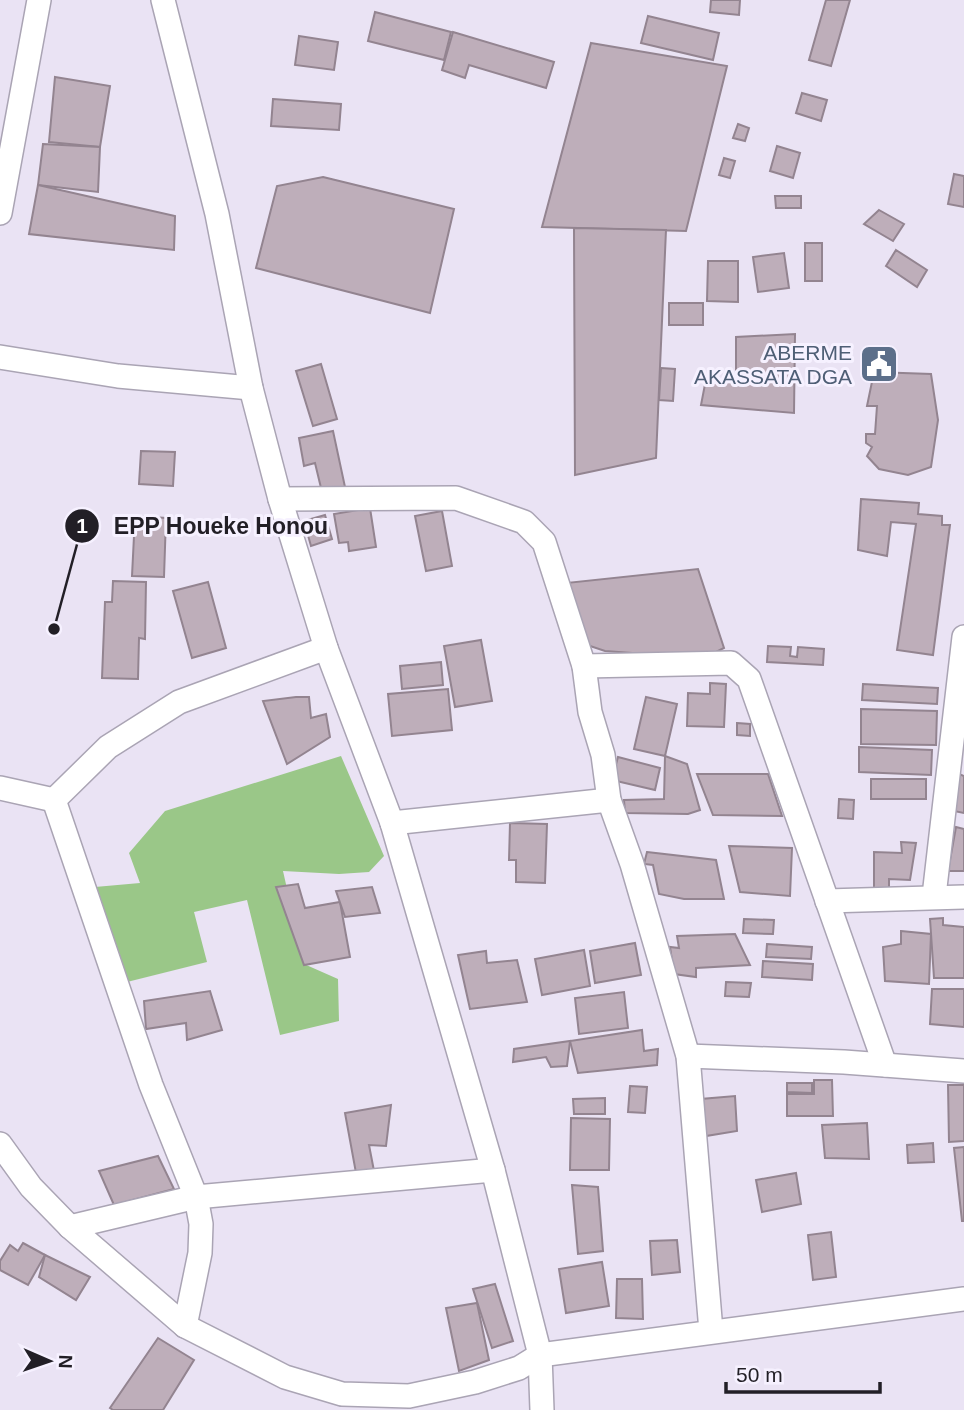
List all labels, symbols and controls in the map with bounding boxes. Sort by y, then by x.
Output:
place label: ABERME AKASSATA DGA [694,341,852,388]
public building icon: ABERME AKASSATA DGA [858,343,900,385]
callout: EPP Houeke Honou [65,504,343,548]
text: EPP Houeke Honou [114,513,328,539]
text: 1 [76,514,88,537]
north arrow [14,1326,84,1396]
scale bar [726,1350,880,1394]
text: N [55,1354,76,1369]
text: 50 m [736,1363,783,1386]

